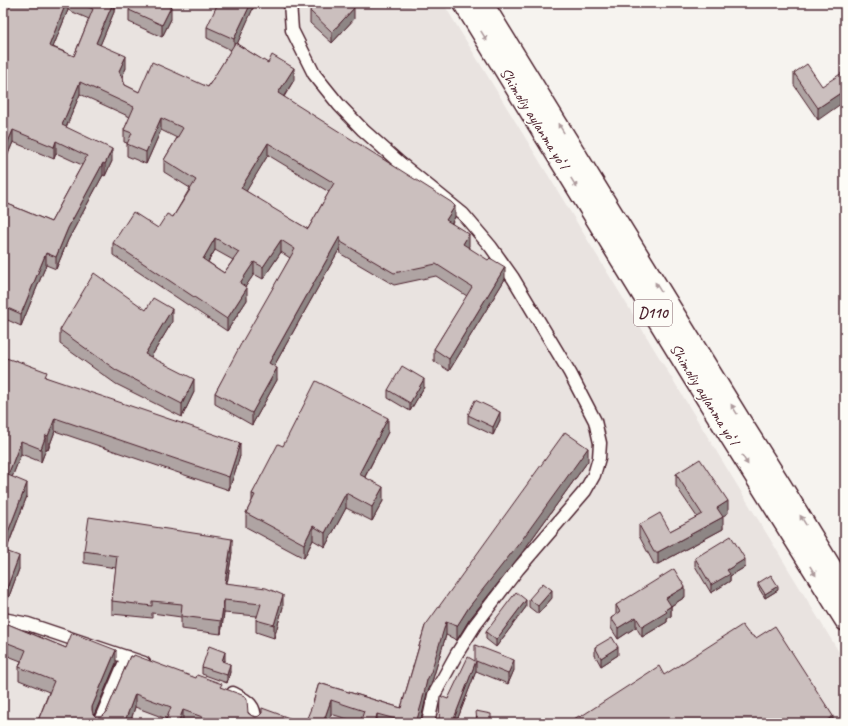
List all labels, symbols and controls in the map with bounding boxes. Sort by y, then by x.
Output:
one-way arrow [480,30,487,42]
street label: Shimoliy aylanma yoʻl [495,64,575,175]
one-way arrow [557,122,564,134]
one-way arrow [570,177,577,189]
one-way arrow [654,282,662,292]
road number: D110 [634,300,672,326]
street label: Shimoliy aylanma yoʻl [665,340,745,451]
one-way arrow [730,403,737,415]
one-way arrow [741,454,748,466]
one-way arrow [799,514,806,526]
one-way arrow [810,565,817,577]

